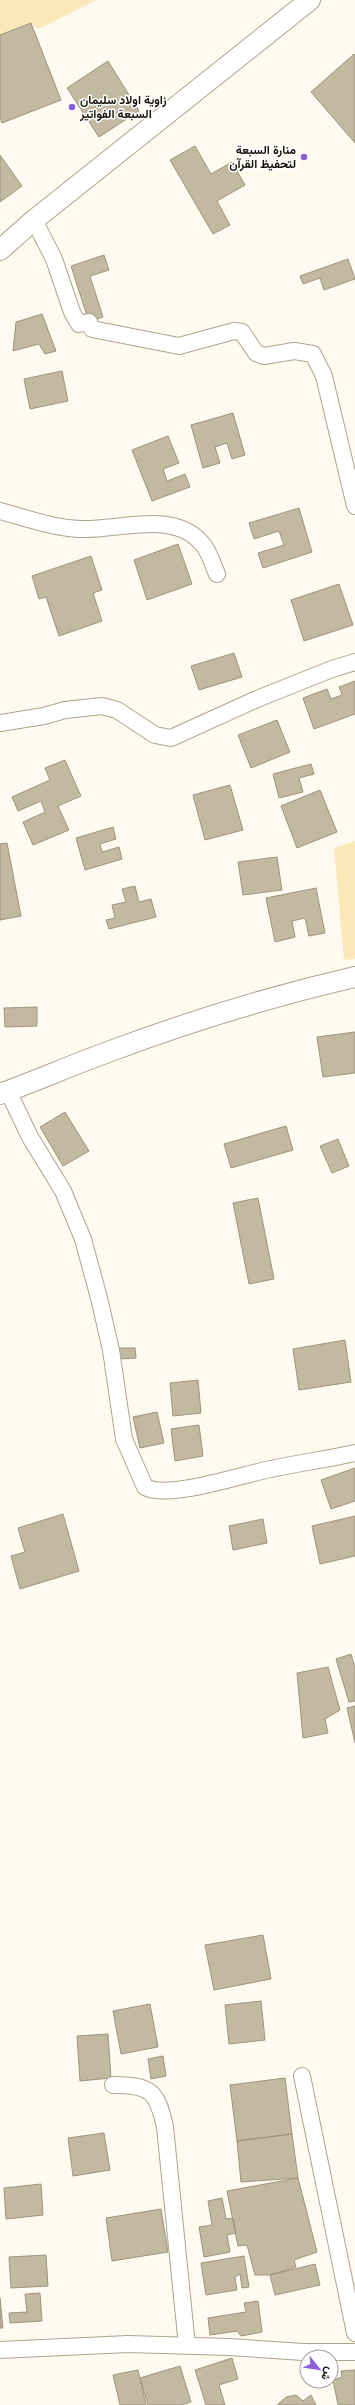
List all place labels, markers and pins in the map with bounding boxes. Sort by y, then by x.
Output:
place label: زاوية اولاد سليمان السبعة الفواتير [79,91,166,124]
marker: زاوية اولاد سليمان السبعة الفواتير [67,102,77,112]
place label: منارة السبعة لتحفيظ القرآن [229,141,296,174]
marker: منارة السبعة لتحفيظ القرآن [299,152,309,162]

